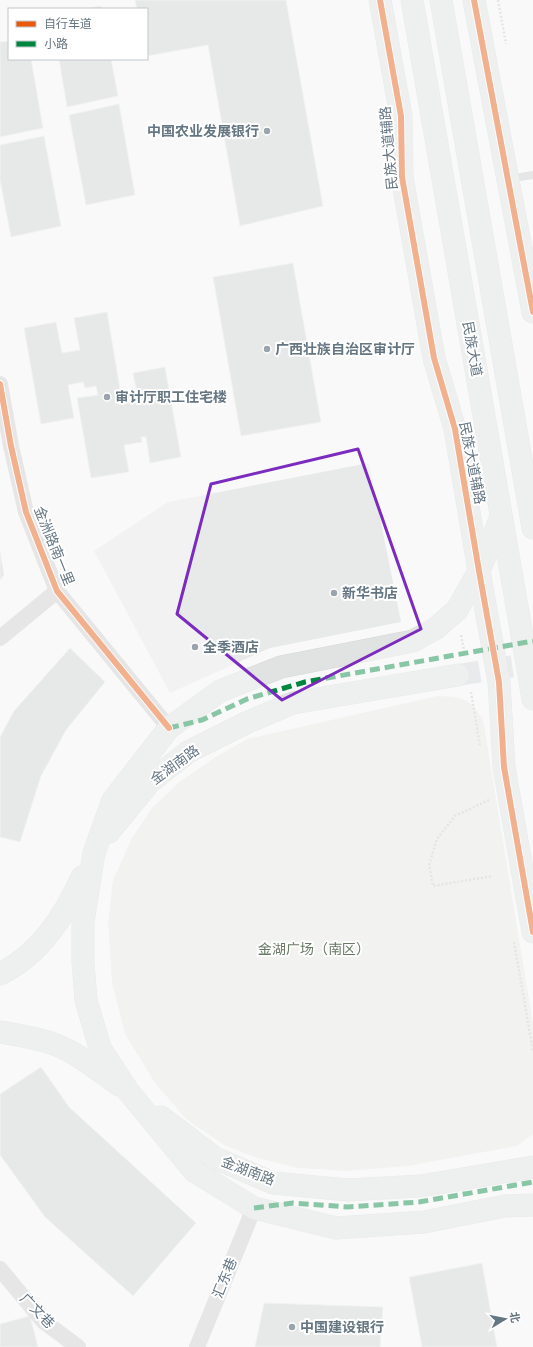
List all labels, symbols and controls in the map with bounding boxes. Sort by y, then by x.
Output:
legend [8,8,148,60]
text: 自行车道 [44,17,92,31]
text: 小路 [44,37,68,51]
street label: 民族大道辅路 [377,105,401,191]
place label: 中国农业发展银行 [147,123,259,140]
marker: 中国农业发展银行 [262,126,272,136]
street label: 民族大道 [459,320,485,378]
place label: 广西壮族自治区审计厅 [275,341,415,358]
marker: 广西壮族自治区审计厅 [262,344,272,354]
place label: 审计厅职工住宅楼 [115,389,227,406]
marker: 审计厅职工住宅楼 [102,392,112,402]
street label: 民族大道辅路 [456,420,488,506]
street label: 金洲路南一里 [30,504,78,588]
place label: 新华书店 [342,585,398,602]
marker: 新华书店 [329,588,339,598]
place label: 全季酒店 [203,639,259,656]
marker: 全季酒店 [190,642,200,652]
street label: 金湖南路 [147,742,203,788]
park label: 金湖广场（南区） [258,941,370,958]
street label: 金湖南路 [219,1153,277,1189]
street label: 汇东巷 [209,1255,241,1301]
street label: 广文巷 [16,1290,58,1332]
north arrow [485,1299,525,1339]
text: 北 [507,1311,522,1324]
place label: 中国建设银行 [300,1319,384,1336]
marker: 中国建设银行 [287,1322,297,1332]

